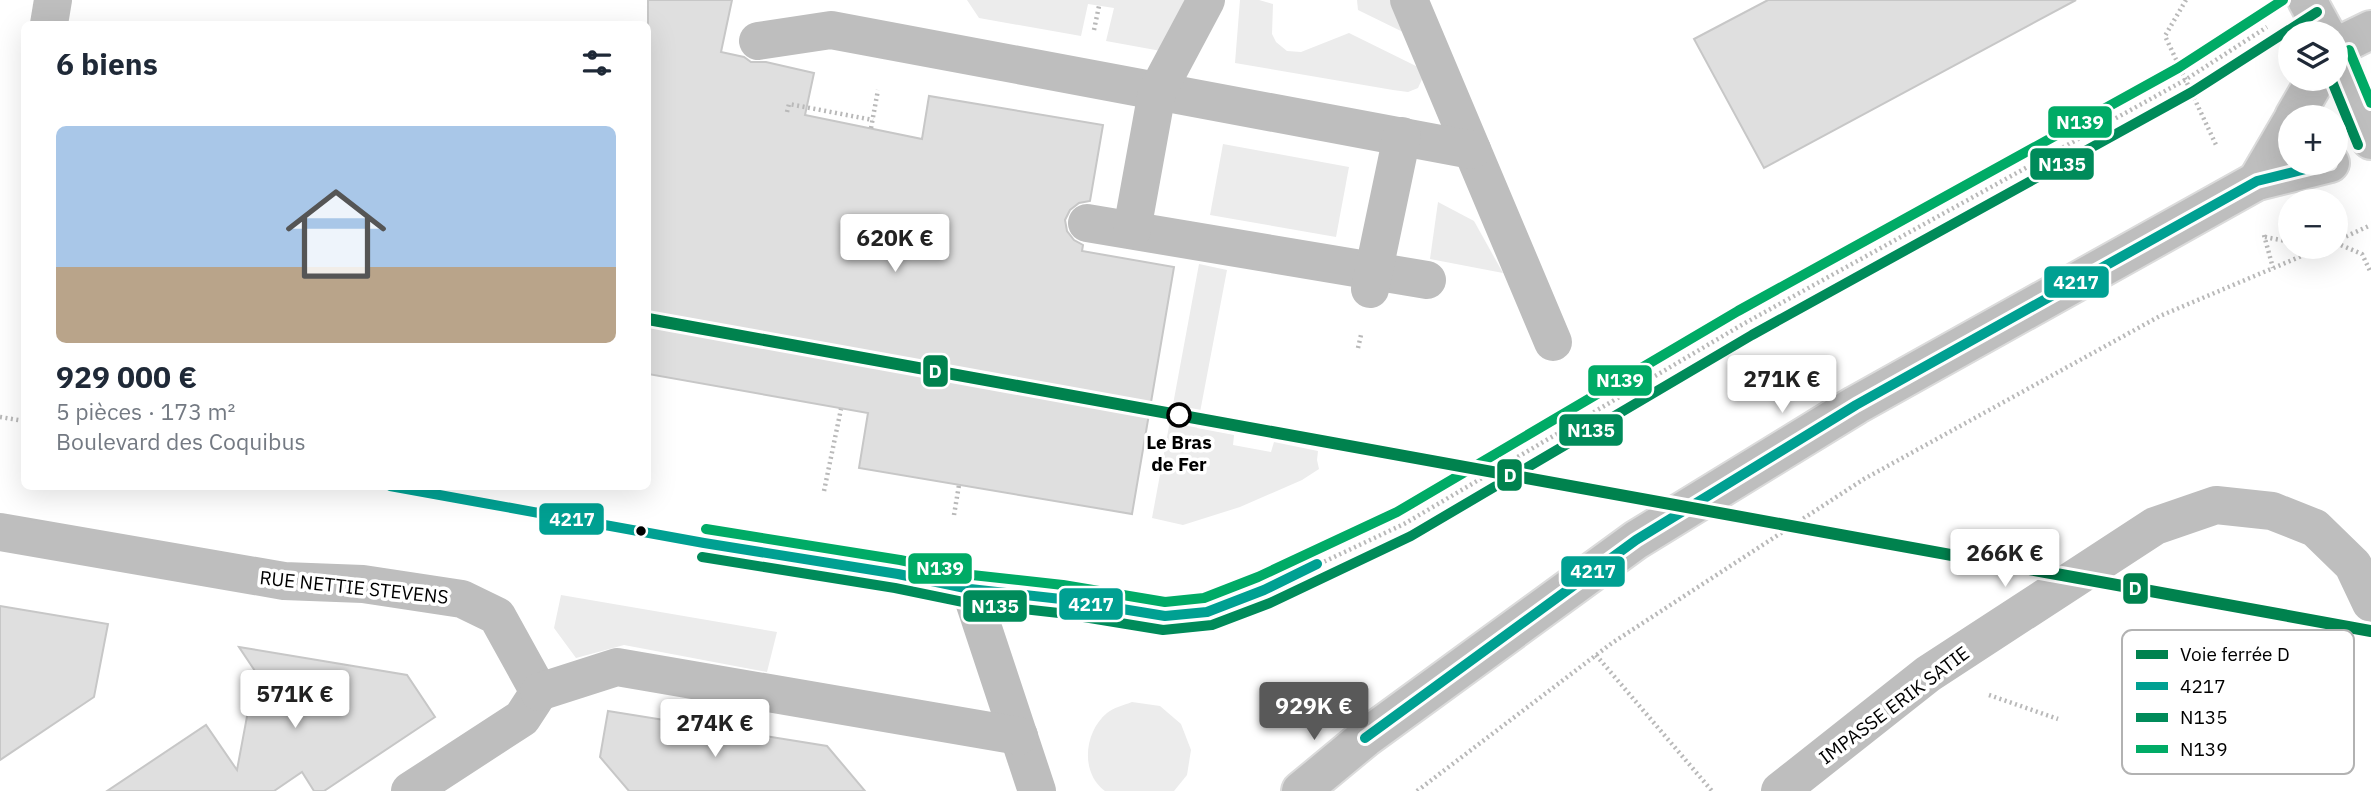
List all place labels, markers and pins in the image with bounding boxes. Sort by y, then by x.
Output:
pin: 620K € [838,215,952,274]
pin: 271K € [1725,356,1839,415]
marker: Le Bras de Fer [1167,403,1191,427]
place label: Le Bras de Fer [1146,430,1212,476]
unlabelled marker [634,524,648,538]
pin: 266K € [1948,530,2062,589]
pin: 571K € [238,670,352,730]
pin: 929K € [1257,682,1371,742]
pin: 274K € [658,700,772,759]

